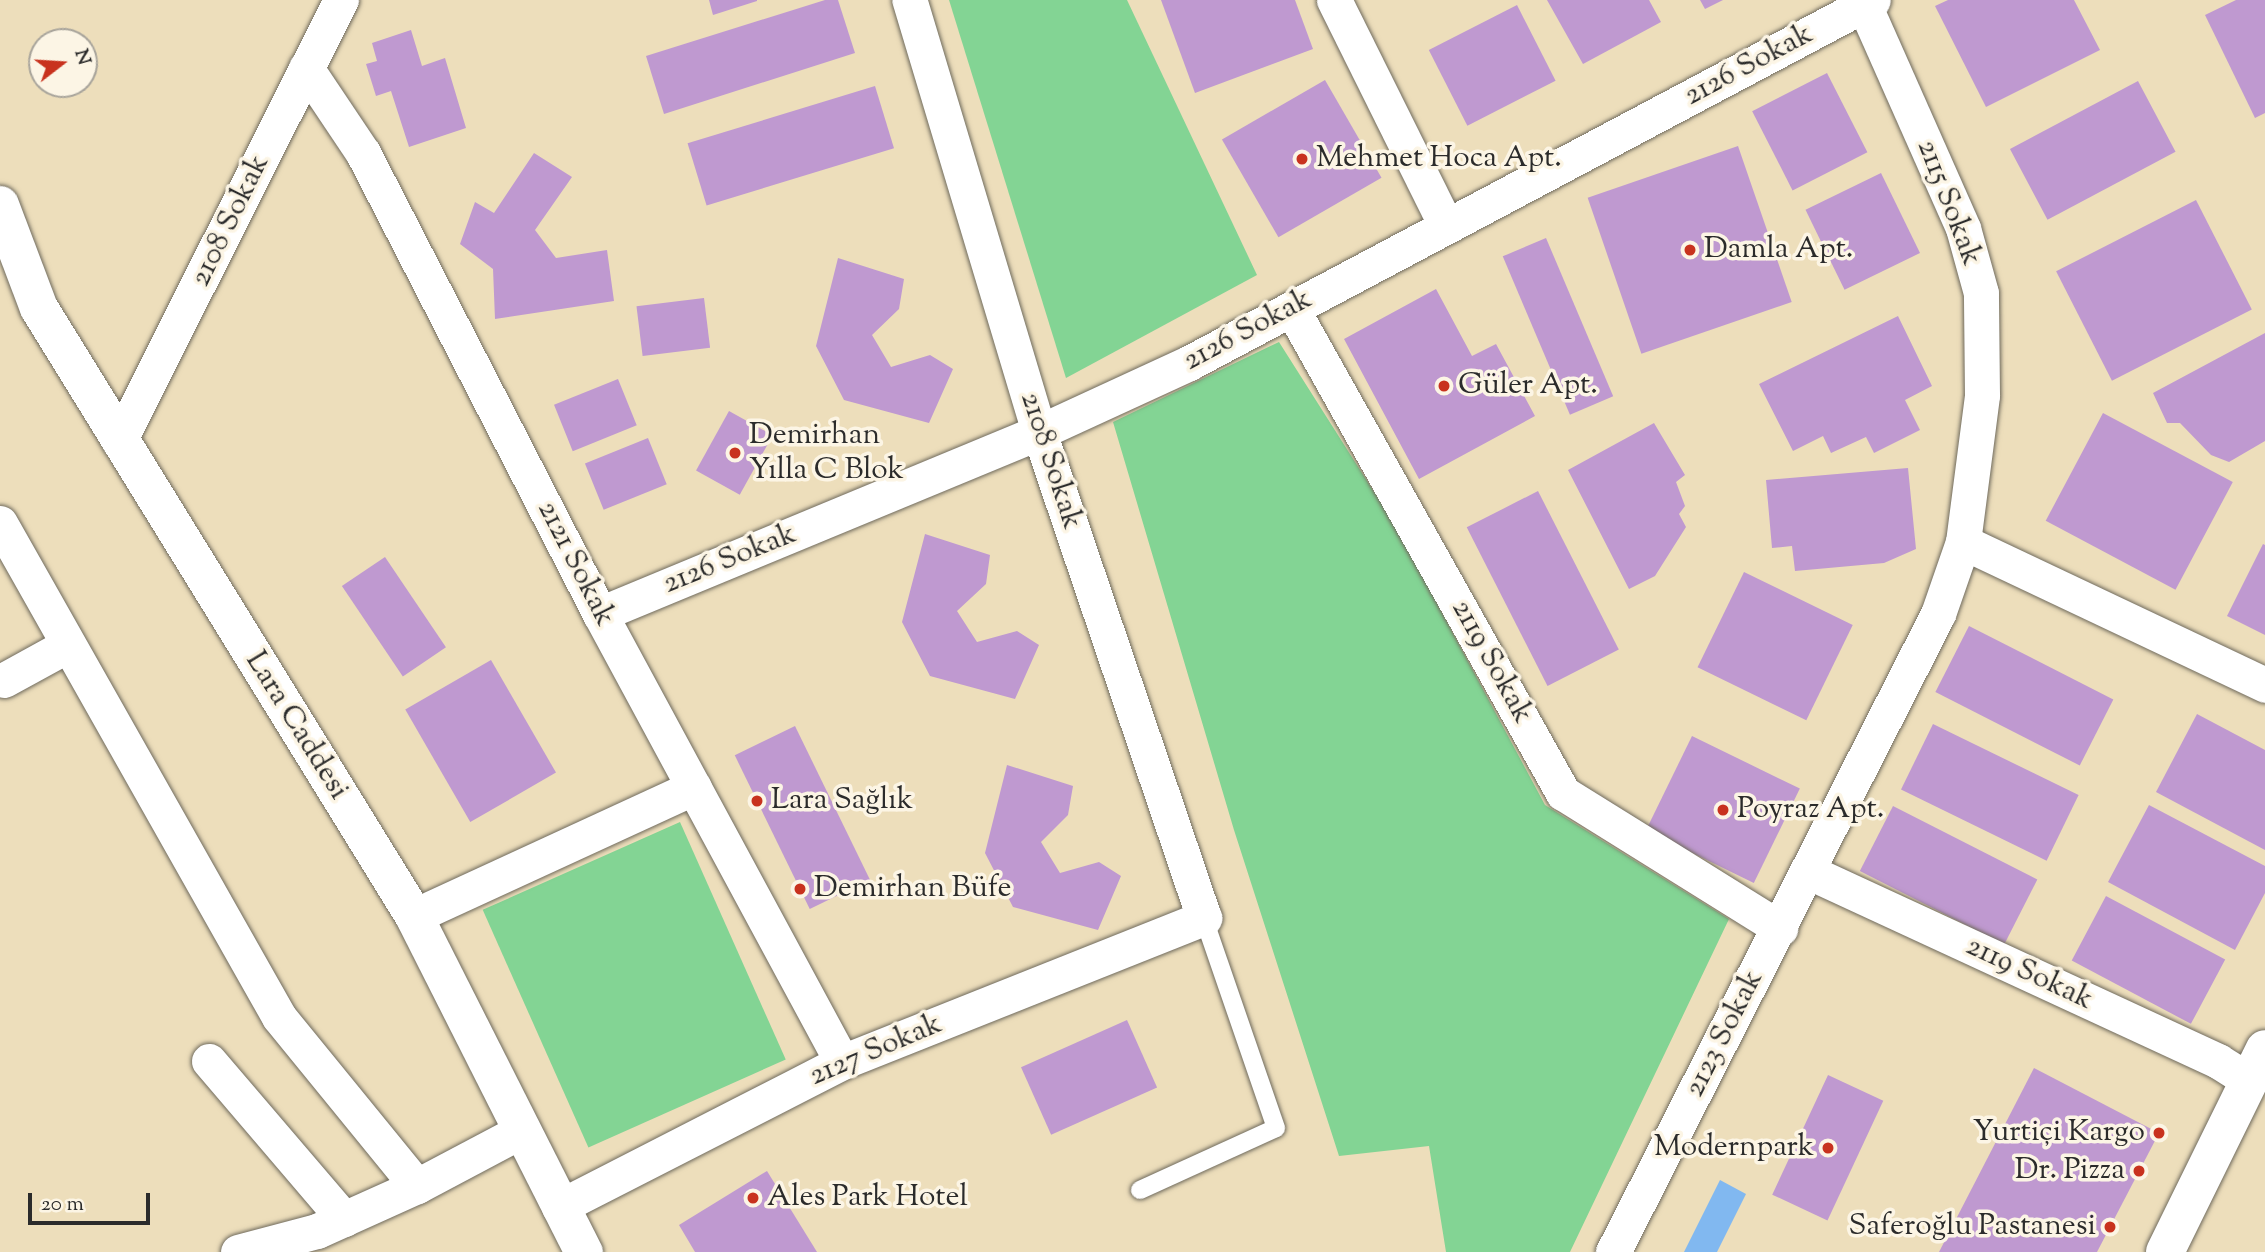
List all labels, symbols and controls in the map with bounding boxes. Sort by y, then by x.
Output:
street label: 2126 Sokak [1679,17,1819,115]
north arrow [28,28,98,98]
text: N [67,46,97,68]
street label: 2115 Sokak [1908,135,1988,271]
place label: Mehmet Hoca Apt. [1316,141,1562,177]
street label: 2108 Sokak [184,149,278,293]
marker: Mehmet Hoca Apt. [1294,151,1310,167]
place label: Damla Apt. [1704,232,1853,268]
marker: Damla Apt. [1682,242,1698,258]
street label: 2126 Sokak [1178,282,1318,380]
place label: Güler Apt. [1458,368,1598,404]
marker: Güler Apt. [1436,378,1452,394]
street label: 2108 Sokak [1011,388,1089,534]
place label: Demirhan Yılla C Blok [749,418,904,488]
marker: Demirhan Yılla C Blok [727,445,743,461]
street label: 2121 Sokak [528,495,622,633]
street label: 2126 Sokak [658,517,802,603]
street label: 2119 Sokak [1442,594,1540,730]
street label: Lara Caddesi [236,645,356,807]
place label: Lara Sağlık [771,783,913,819]
place label: Poyraz Apt. [1737,792,1884,828]
marker: Lara Sağlık [749,793,765,809]
marker: Poyraz Apt. [1715,802,1731,818]
place label: Demirhan Büfe [814,871,1011,907]
marker: Demirhan Büfe [792,881,808,897]
street label: 2119 Sokak [1960,929,2098,1019]
street label: 2123 Sokak [1678,965,1772,1103]
street label: 2127 Sokak [804,1007,948,1095]
place label: Yurtiçi Kargo [1973,1115,2145,1151]
marker: Yurtiçi Kargo [2151,1125,2167,1141]
place label: Modernpark [1654,1130,1814,1166]
marker: Modernpark [1820,1140,1836,1156]
place label: Dr. Pizza [2015,1153,2125,1189]
marker: Dr. Pizza [2131,1163,2147,1179]
scale bar [32,1178,154,1222]
place label: Ales Park Hotel [767,1180,968,1216]
text: 20 m [41,1190,84,1220]
marker: Ales Park Hotel [745,1190,761,1206]
place label: Saferoğlu Pastanesi [1849,1209,2096,1245]
marker: Saferoğlu Pastanesi [2102,1219,2118,1235]

